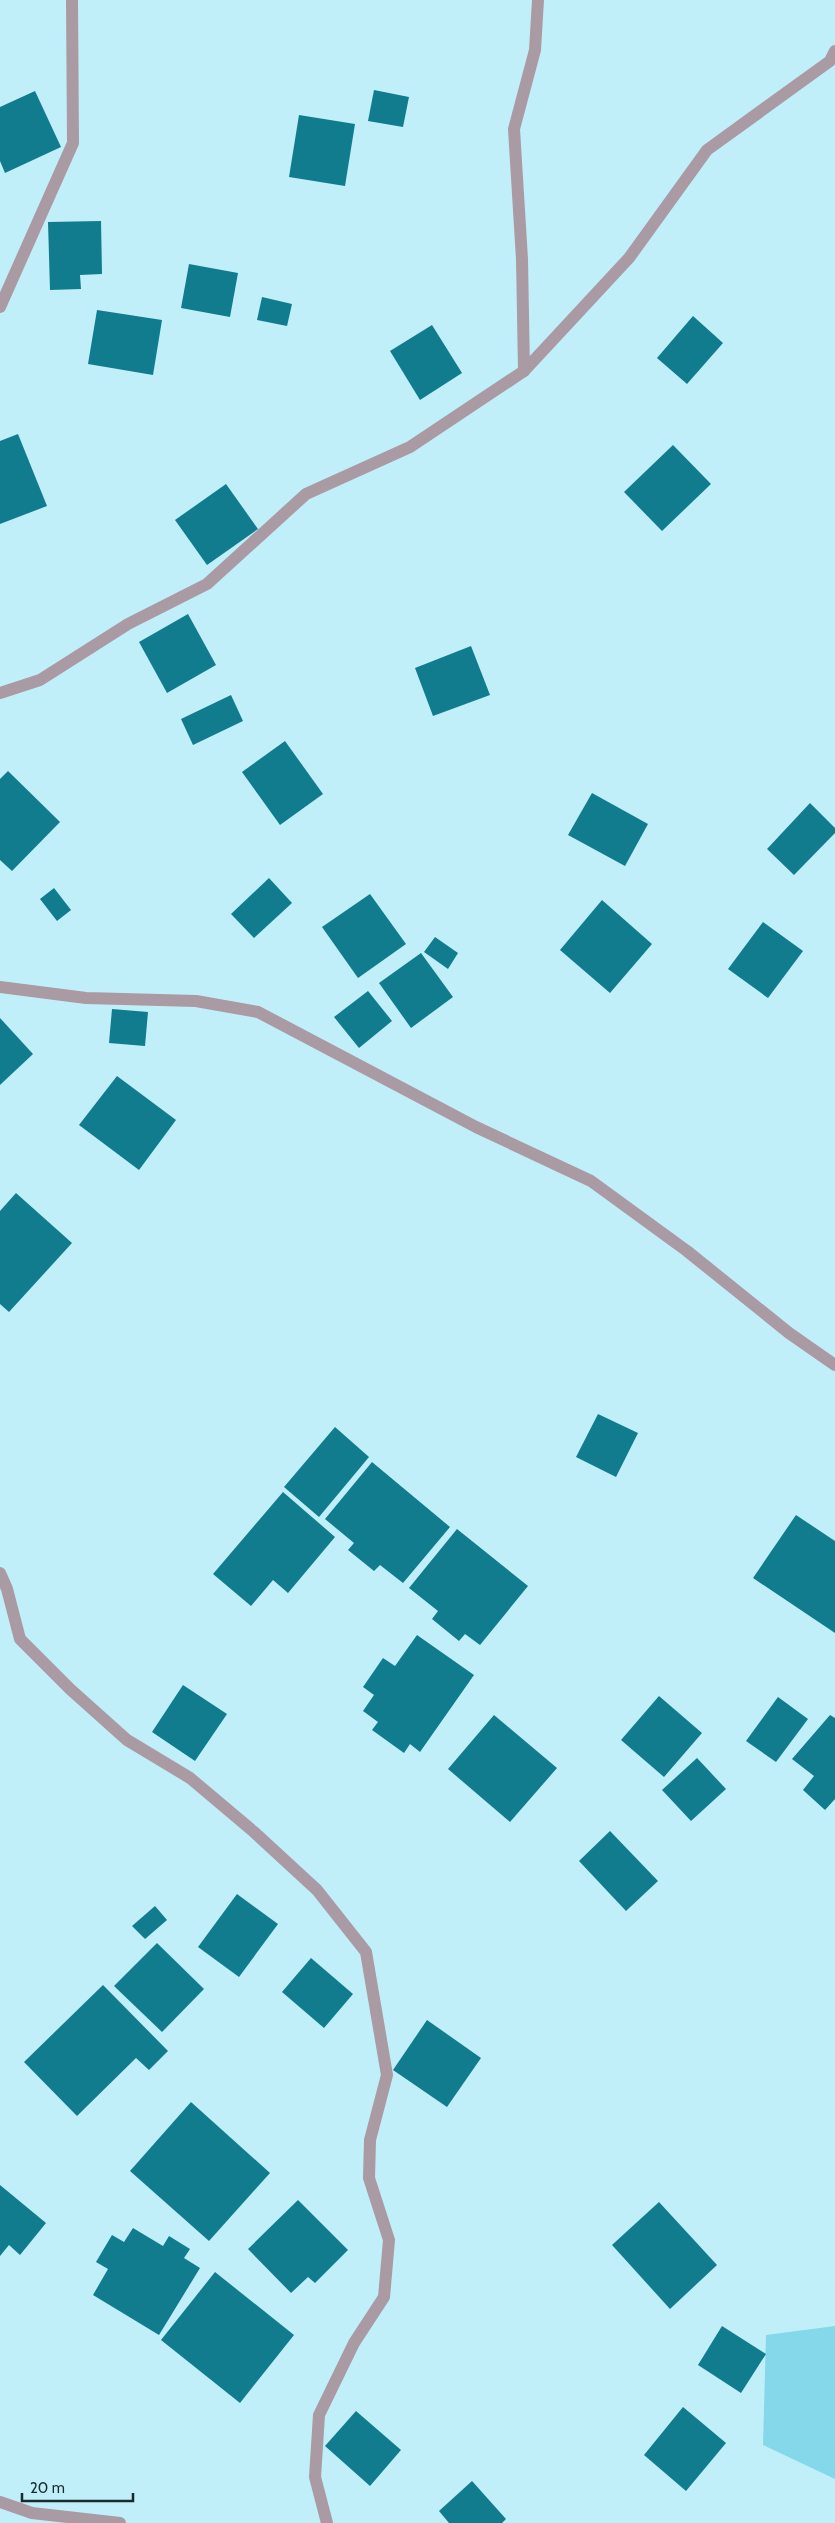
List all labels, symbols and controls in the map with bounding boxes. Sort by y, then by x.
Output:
scale bar [22,2470,134,2502]
text: 20 m [30,2479,65,2497]

